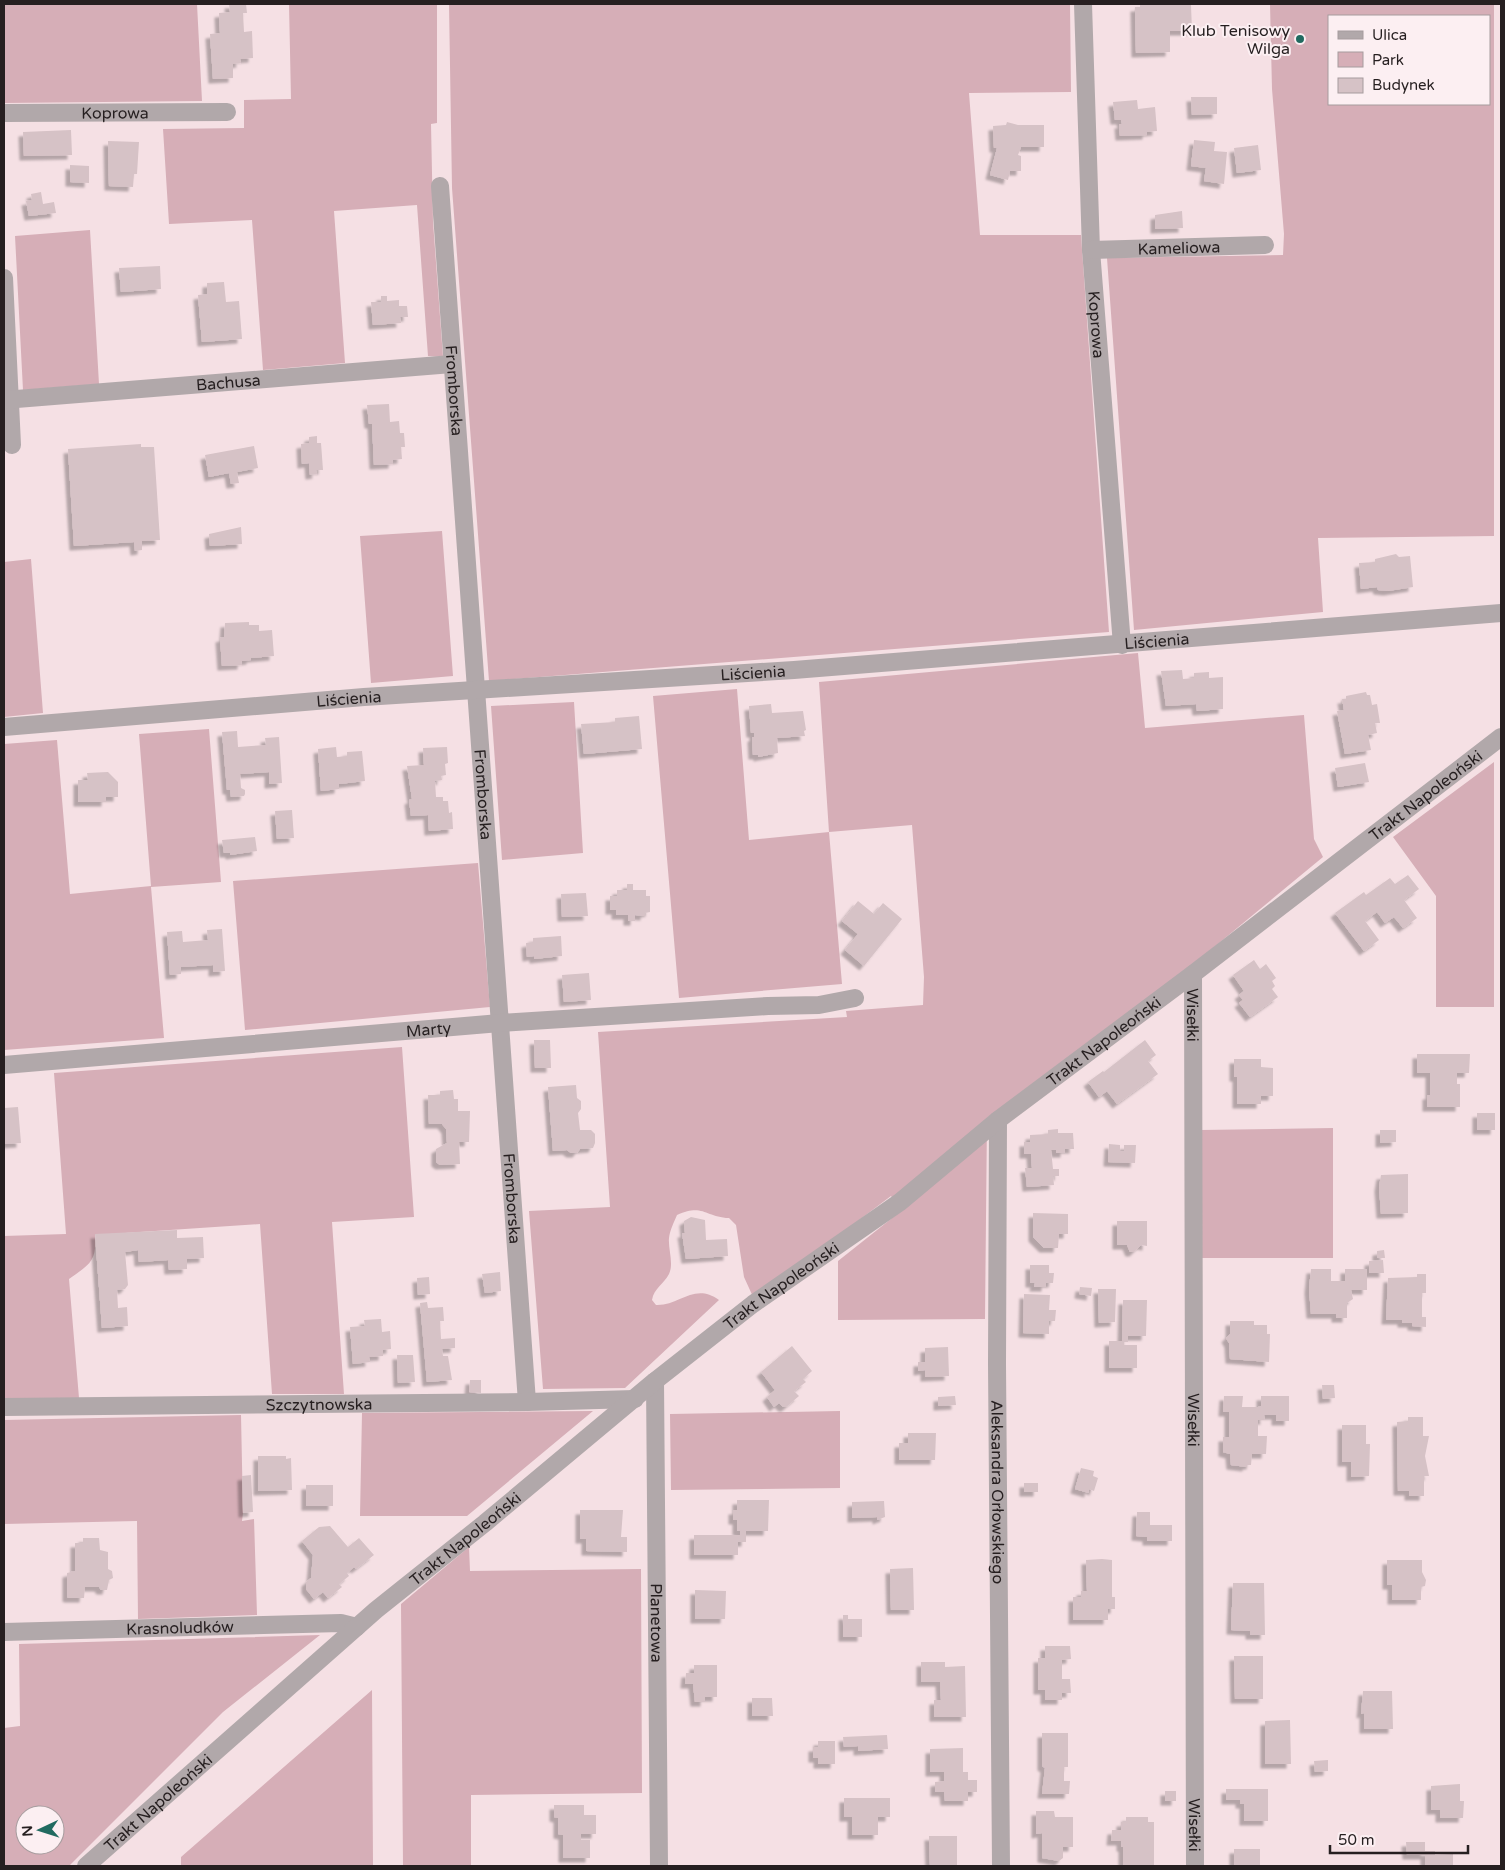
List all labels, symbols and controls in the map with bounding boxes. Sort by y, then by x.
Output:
legend [1328,15,1490,105]
place label: Klub Tenisowy Wilga [1181,21,1290,59]
text: Ulica [1372,26,1407,44]
marker: Klub Tenisowy Wilga [1294,33,1306,45]
text: Park [1372,51,1404,69]
text: Budynek [1372,76,1435,94]
street label: Koprowa [81,103,149,124]
street label: Kameliowa [1137,237,1221,260]
street label: Koprowa [1083,290,1108,359]
street label: Fromborska [440,345,467,437]
street label: Bachusa [195,370,261,396]
street label: Liścienia [1124,629,1190,654]
street label: Liścienia [720,662,786,686]
street label: Liścienia [316,687,382,712]
street label: Trakt Napoleoński [1365,746,1487,846]
street label: Fromborska [469,748,496,841]
street label: Wisełki [1182,988,1202,1042]
street label: Trakt Napoleoński [1043,993,1165,1091]
street label: Marty [405,1018,452,1042]
street label: Fromborska [498,1152,525,1245]
street label: Trakt Napoleoński [720,1238,843,1334]
street label: Wisełki [1183,1393,1203,1447]
street label: Szczytnowska [266,1394,372,1415]
street label: Aleksandra Orłowskiego [986,1400,1008,1584]
street label: Trakt Napoleoński [406,1488,525,1590]
street label: Planetowa [646,1583,666,1663]
street label: Krasnoludków [126,1617,234,1640]
street label: Trakt Napoleoński [100,1750,217,1856]
street label: Wisełki [1184,1798,1204,1852]
north arrow [15,1805,65,1855]
scale bar [1330,1822,1468,1854]
text: N [19,1825,36,1837]
text: 50 m [1338,1831,1375,1849]

